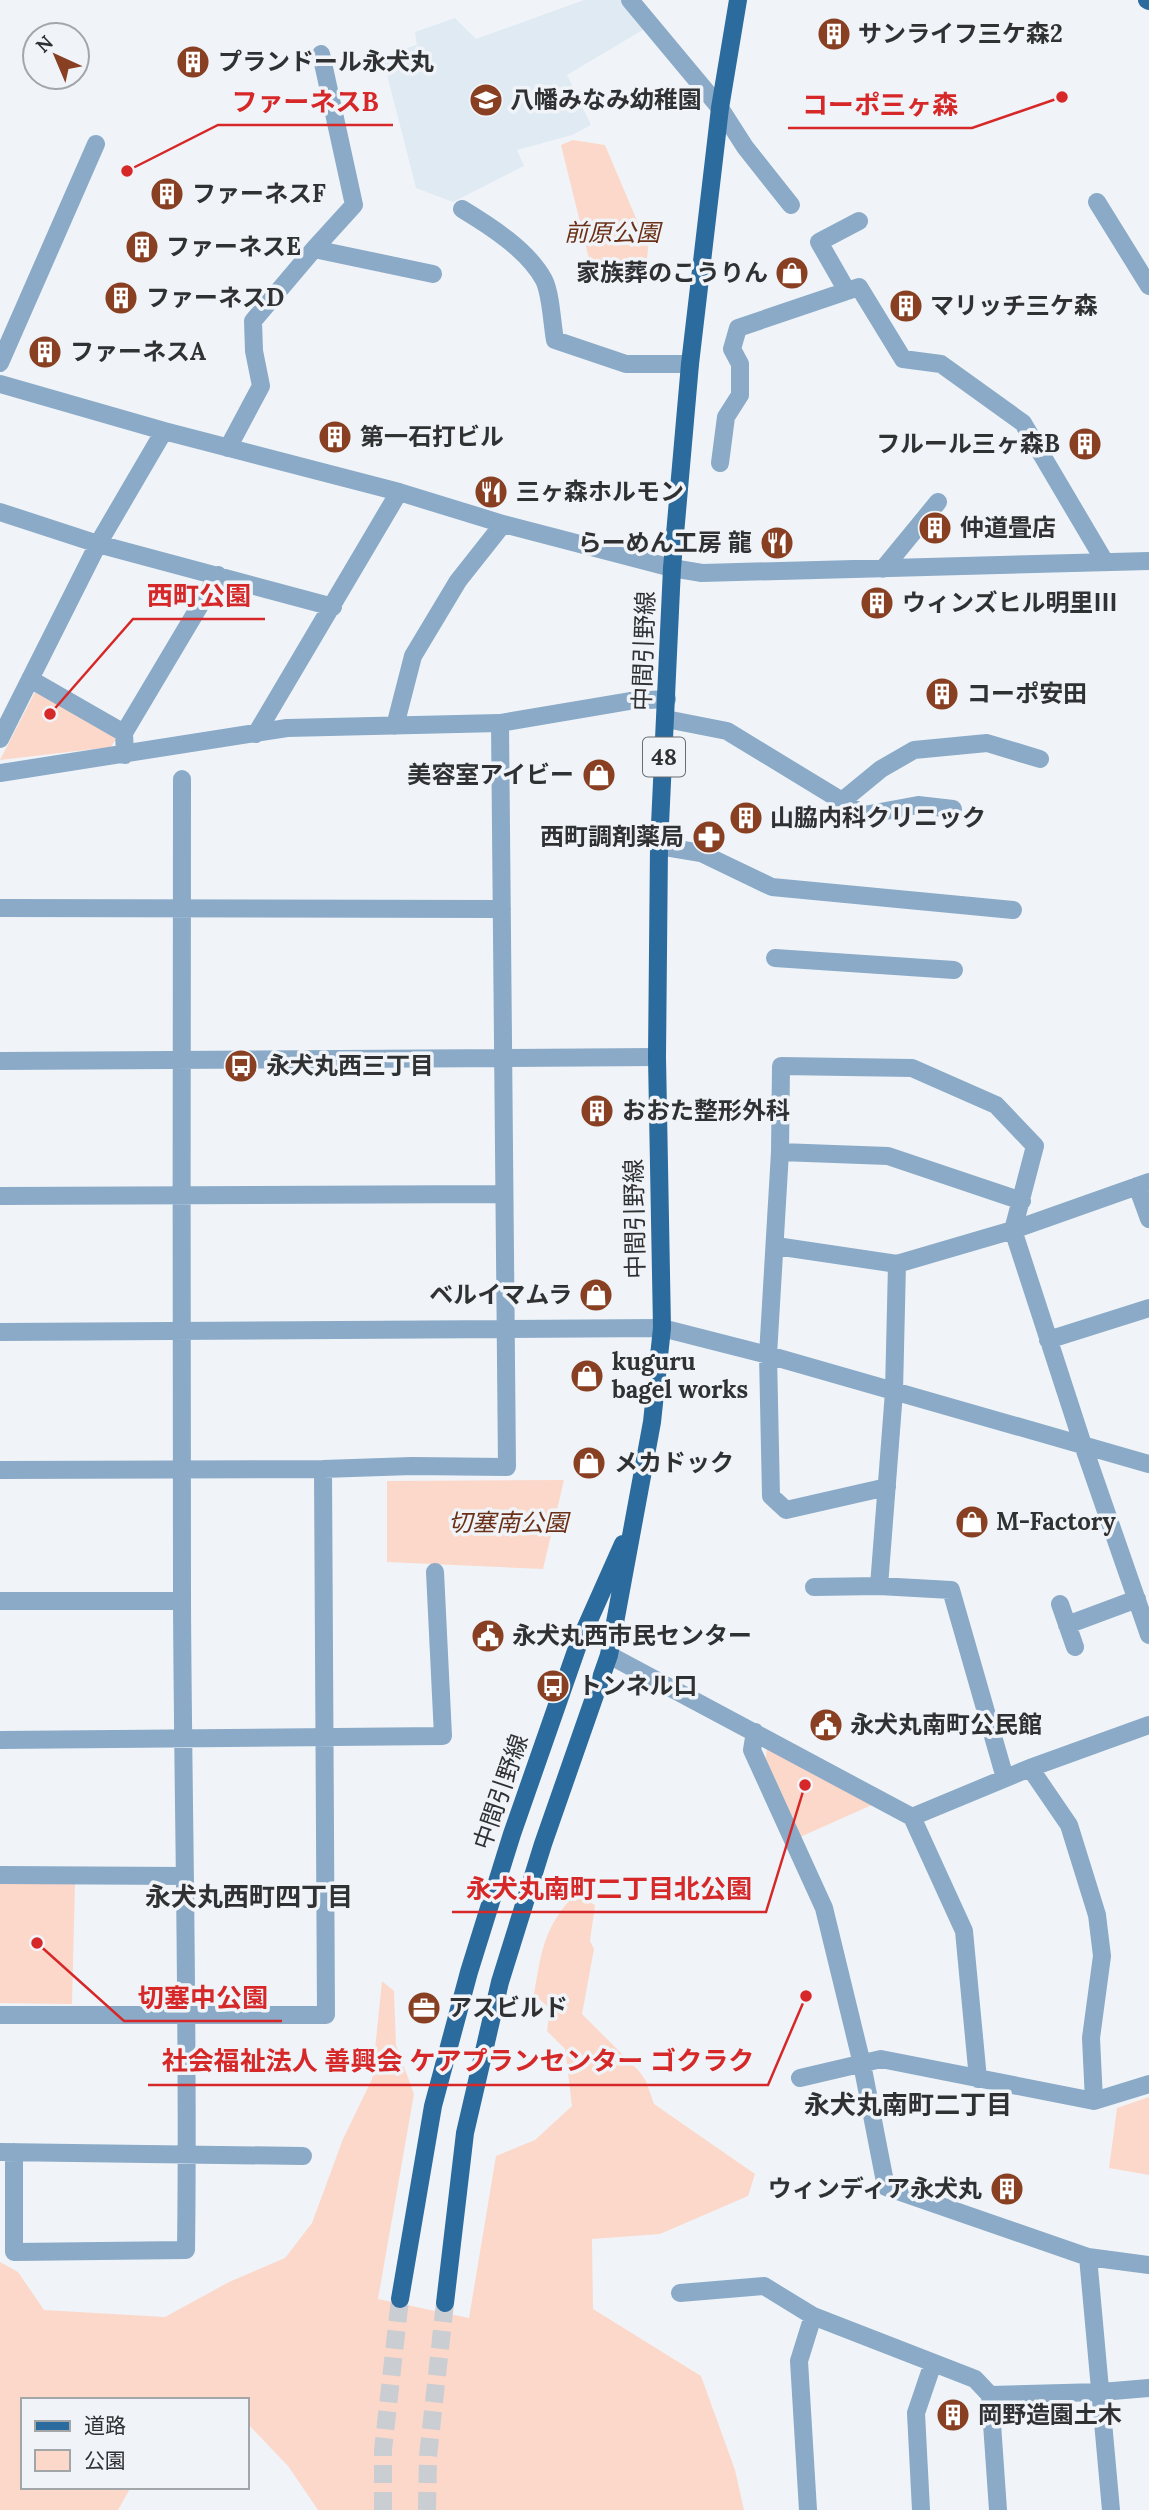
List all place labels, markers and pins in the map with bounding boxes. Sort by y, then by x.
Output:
building icon: サンライフ三ケ森2 [815,15,853,53]
place label: サンライフ三ケ森2 [858,18,1063,49]
building icon: プランドール永犬丸 [174,43,212,81]
place label: プランドール永犬丸 [218,46,434,77]
callout: ファーネスB [218,78,393,125]
school or university icon: 八幡みなみ幼稚園 [467,81,505,119]
callout: コーポ三ヶ森 [788,81,972,128]
place label: 八幡みなみ幼稚園 [510,84,702,115]
building icon: ファーネスF [148,175,186,213]
place label: ファーネスF [192,178,326,209]
building icon: ファーネスE [123,228,161,266]
place label: ファーネスE [166,231,301,262]
shop icon: 家族葬のこうりん [773,254,811,292]
place label: 家族葬のこうりん [576,257,768,288]
building icon: ファーネスD [102,279,140,317]
place label: ファーネスD [146,282,284,313]
building icon: マリッチ三ケ森 [887,287,925,325]
place label: マリッチ三ケ森 [930,290,1098,321]
building icon: ファーネスA [26,333,64,371]
place label: ファーネスA [70,336,206,367]
building icon: 第一石打ビル [316,418,354,456]
place label: 第一石打ビル [360,421,504,452]
building icon: フルール三ヶ森B [1066,425,1104,463]
place label: フルール三ヶ森B [876,428,1060,459]
restaurant icon: 三ヶ森ホルモン [472,473,510,511]
place label: 三ヶ森ホルモン [516,476,684,507]
building icon: 仲道畳店 [916,509,954,547]
place label: 仲道畳店 [960,512,1056,543]
restaurant icon: らーめん工房 龍 [758,524,796,562]
place label: らーめん工房 龍 [578,527,752,558]
callout: 西町公園 [133,572,265,619]
building icon: ウィンズヒル明里Ⅲ [858,584,896,622]
place label: ウィンズヒル明里Ⅲ [902,587,1118,618]
building icon: コーポ安田 [923,675,961,713]
place label: コーポ安田 [967,678,1087,709]
shop icon: 美容室アイビー [580,756,618,794]
place label: 美容室アイビー [407,759,574,790]
building icon: 山脇内科クリニック [727,799,765,837]
place label: 山脇内科クリニック [770,802,986,833]
pharmacy icon: 西町調剤薬局 [690,818,728,856]
place label: 西町調剤薬局 [540,821,684,852]
bus stop icon: 永犬丸西三丁目 [222,1047,260,1085]
place label: 永犬丸西三丁目 [266,1050,434,1081]
building icon: おおた整形外科 [578,1092,616,1130]
place label: おおた整形外科 [622,1095,790,1126]
shop icon: ベルイマムラ [577,1276,615,1314]
place label: ベルイマムラ [429,1279,572,1310]
place label: kuguru bagel works [611,1346,748,1405]
shop icon: kuguru bagel works [568,1357,606,1395]
shop icon: メカドック [570,1444,608,1482]
place label: メカドック [614,1447,734,1478]
shop icon: M-Factory [953,1503,991,1541]
place label: M-Factory [996,1506,1117,1537]
public building icon: 永犬丸西市民センター [469,1617,507,1655]
place label: 永犬丸西市民センター [512,1620,752,1651]
bus stop icon: トンネル口 [534,1667,572,1705]
place label: トンネル口 [578,1670,698,1701]
public building icon: 永犬丸南町公民館 [807,1706,845,1744]
place label: 永犬丸南町公民館 [850,1709,1042,1740]
callout: 永犬丸南町二丁目北公園 [452,1865,766,1912]
callout: 切塞中公園 [124,1974,282,2021]
office icon: アスビルド [405,1989,443,2027]
place label: アスビルド [448,1992,568,2023]
callout: 社会福祉法人 善興会 ケアプランセンター ゴクラク [148,2038,768,2085]
building icon: ウィンディア永犬丸 [988,2170,1026,2208]
place label: ウィンディア永犬丸 [768,2173,982,2204]
building icon: 岡野造園土木 [934,2396,972,2434]
place label: 岡野造園土木 [978,2399,1122,2430]

